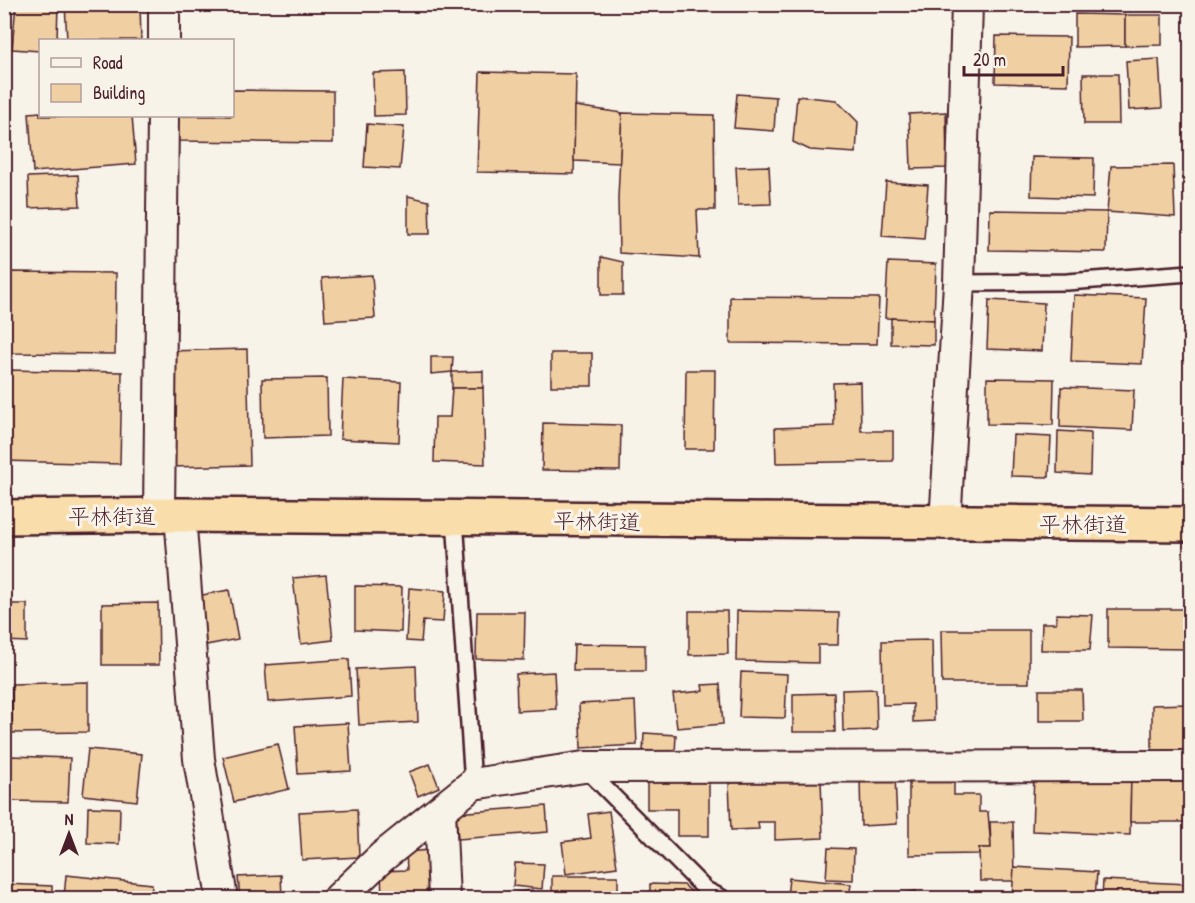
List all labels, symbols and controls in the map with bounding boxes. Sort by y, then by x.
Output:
legend [39,39,234,117]
scale bar [964,39,1063,77]
text: 20 m [973,47,1006,72]
text: Road [93,50,123,75]
text: Building [93,80,145,105]
street label: 平林街道 [68,501,156,531]
street label: 平林街道 [553,505,641,537]
street label: 平林街道 [1039,509,1127,539]
north arrow [39,804,99,864]
text: N [65,808,74,830]

